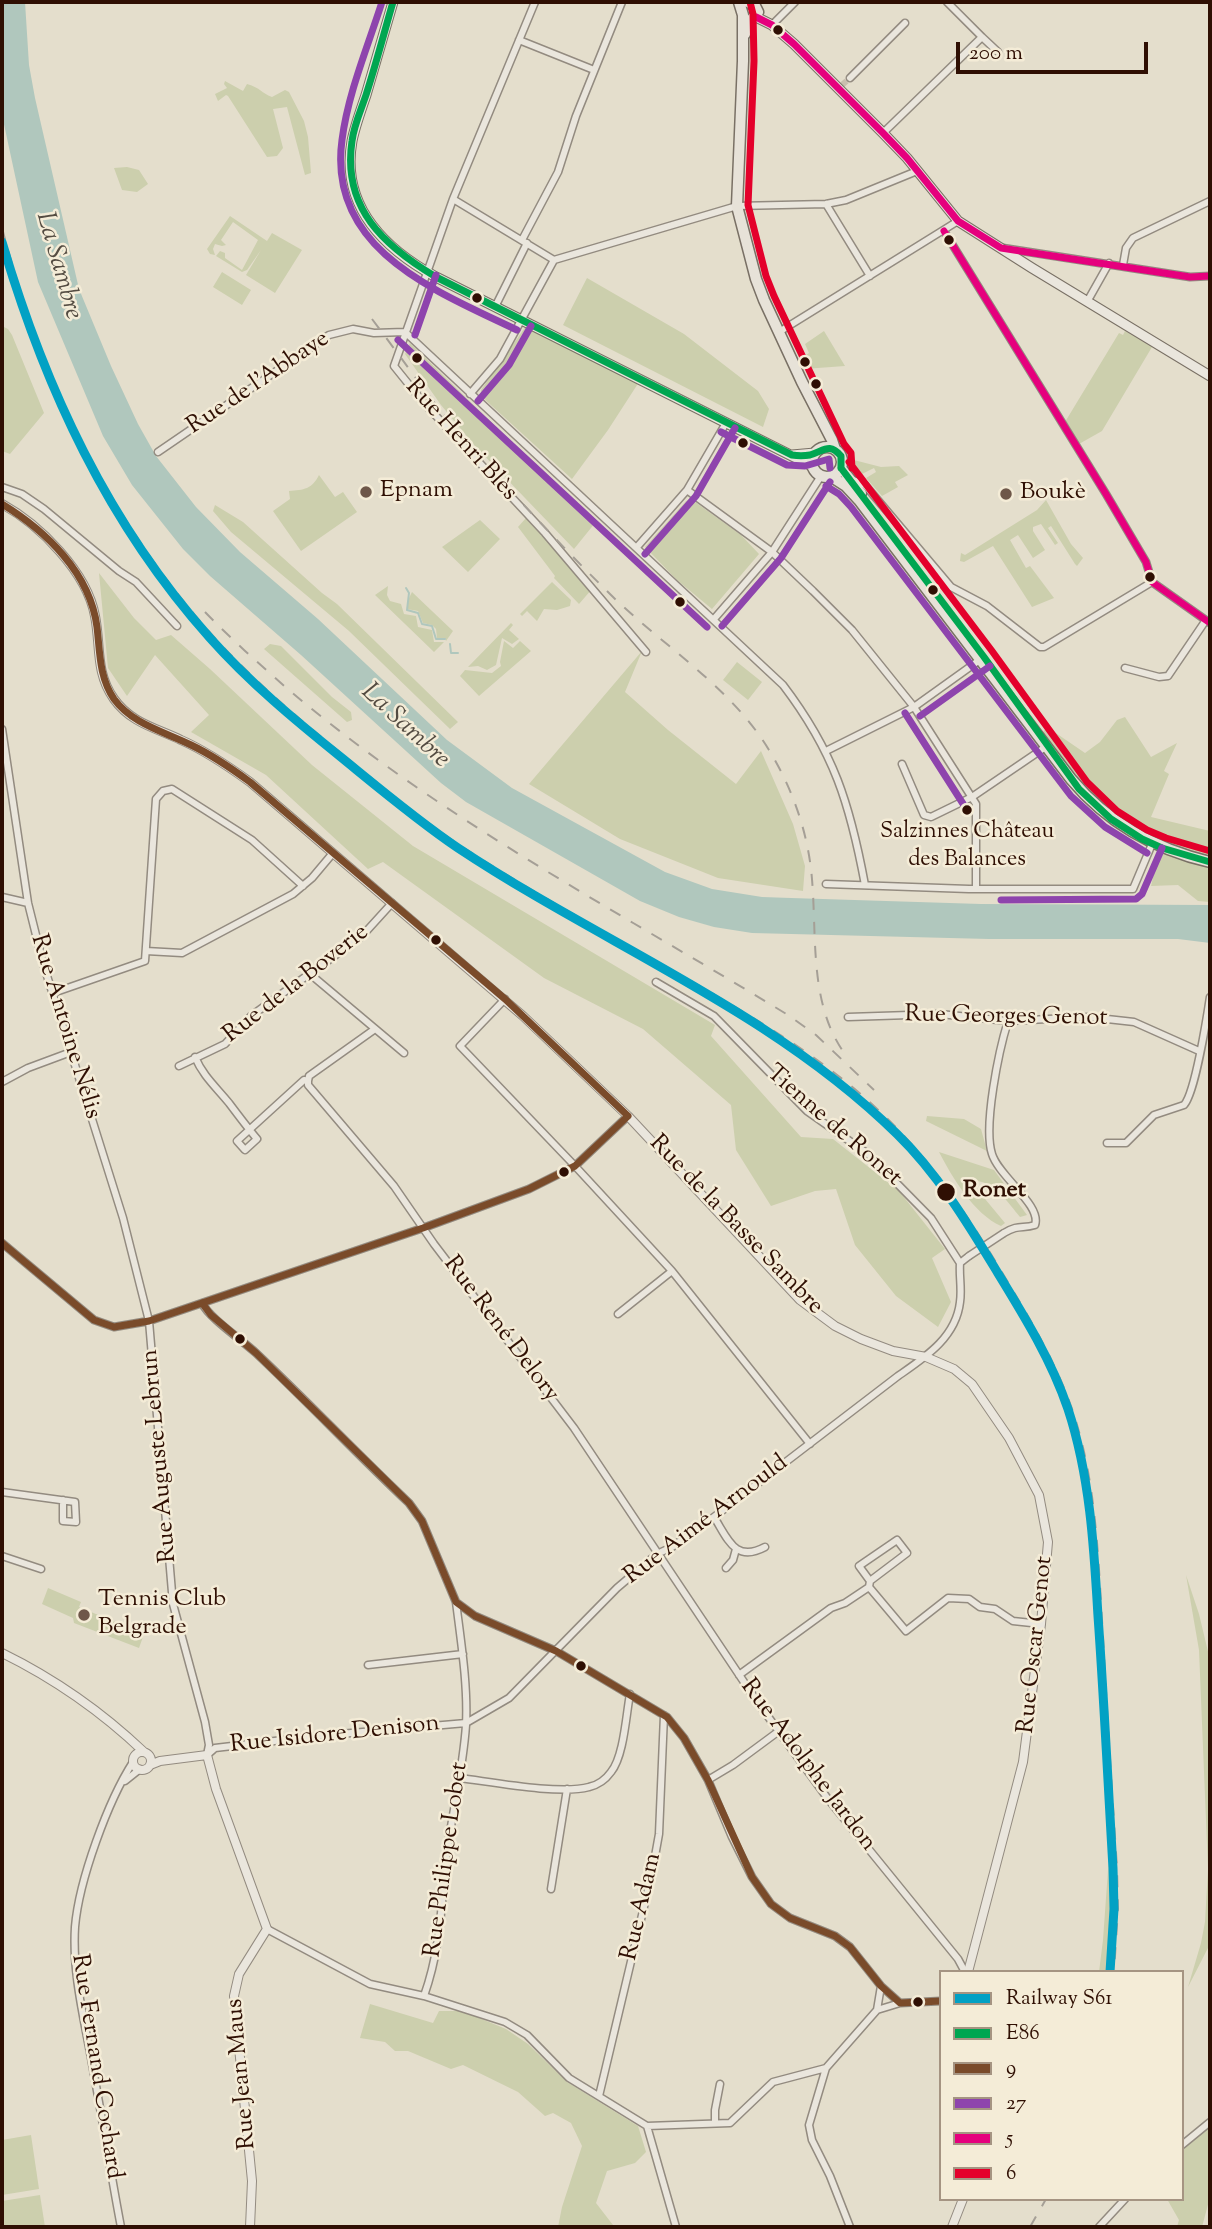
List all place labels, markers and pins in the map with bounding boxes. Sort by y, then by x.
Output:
unlabelled marker [771,23,785,37]
unlabelled marker [942,233,956,247]
unlabelled marker [470,291,484,305]
unlabelled marker [410,351,424,365]
unlabelled marker [798,355,812,369]
unlabelled marker [809,377,823,391]
unlabelled marker [736,436,750,450]
place label: Epnam [380,478,453,506]
place label: Boukè [1020,480,1086,508]
marker: Epnam [358,484,374,500]
marker: Boukè [998,486,1014,502]
unlabelled marker [1143,570,1157,584]
unlabelled marker [926,583,940,597]
unlabelled marker [673,595,687,609]
marker: Salzinnes Château des Balances [960,803,974,817]
place label: Salzinnes Château des Balances [880,820,1054,872]
unlabelled marker [429,933,443,947]
unlabelled marker [557,1165,571,1179]
place label: Ronet [963,1178,1026,1206]
marker: Ronet [935,1181,957,1203]
unlabelled marker [233,1332,247,1346]
place label: Tennis Club Belgrade [98,1587,226,1643]
marker: Tennis Club Belgrade [76,1607,92,1623]
unlabelled marker [574,1659,588,1673]
unlabelled marker [911,1995,925,2009]

